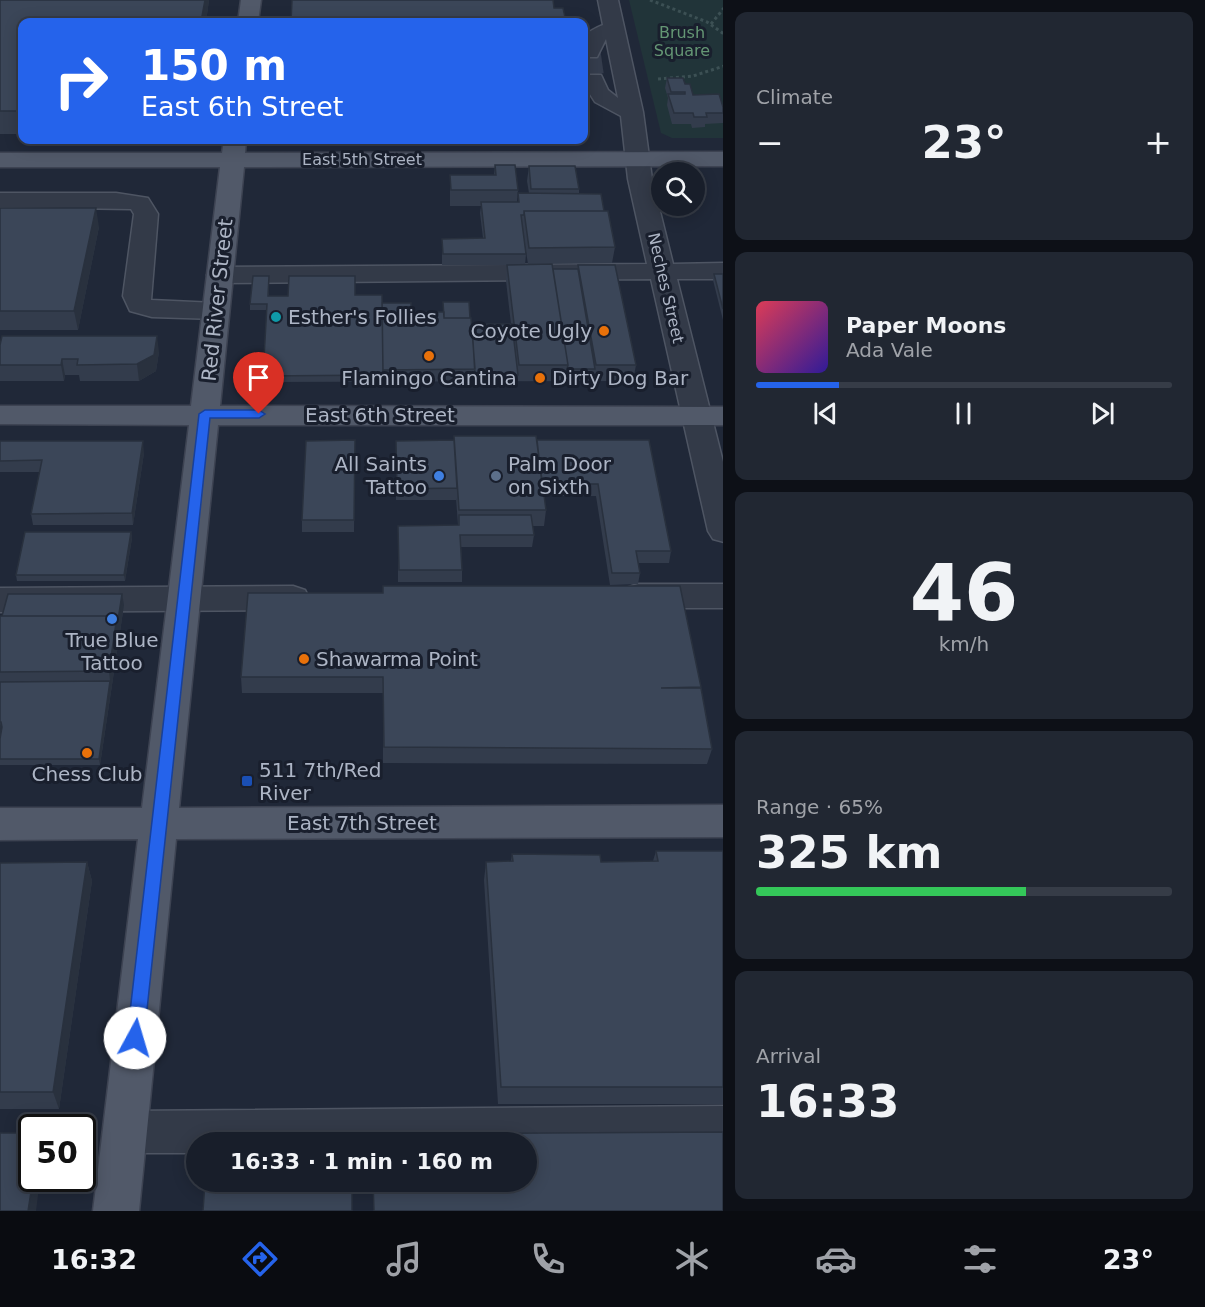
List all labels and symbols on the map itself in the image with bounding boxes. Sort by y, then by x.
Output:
park label: Brush Square [654,23,710,60]
street label: East 5th Street [302,150,422,169]
street label: Red River Street [197,217,237,382]
street label: Neches Street [644,231,688,345]
place label: Esther's Follies [288,305,437,329]
marker: Esther's Follies [269,310,283,324]
place label: Coyote Ugly [470,319,592,343]
marker: Coyote Ugly [597,324,611,338]
marker: Flamingo Cantina [422,349,436,363]
pin [233,352,284,414]
place label: Flamingo Cantina [341,366,517,390]
place label: Dirty Dog Bar [552,366,689,390]
marker: Dirty Dog Bar [533,371,547,385]
street label: East 6th Street [305,403,455,427]
place label: All Saints Tattoo [334,452,427,499]
place label: Palm Door on Sixth [508,452,612,499]
marker: All Saints Tattoo [432,469,446,483]
marker: Palm Door on Sixth [489,469,503,483]
marker: True Blue Tattoo [105,612,119,626]
place label: True Blue Tattoo [64,628,159,675]
place label: Shawarma Point [316,647,478,671]
marker: Shawarma Point [297,652,311,666]
marker: Chess Club [80,746,94,760]
place label: 511 7th/Red River [259,758,382,805]
place label: Chess Club [31,762,143,786]
marker: 511 7th/Red River [240,774,254,788]
street label: East 7th Street [287,811,437,835]
position arrow [103,1006,167,1070]
speed limit sign: 50 [18,1114,96,1192]

